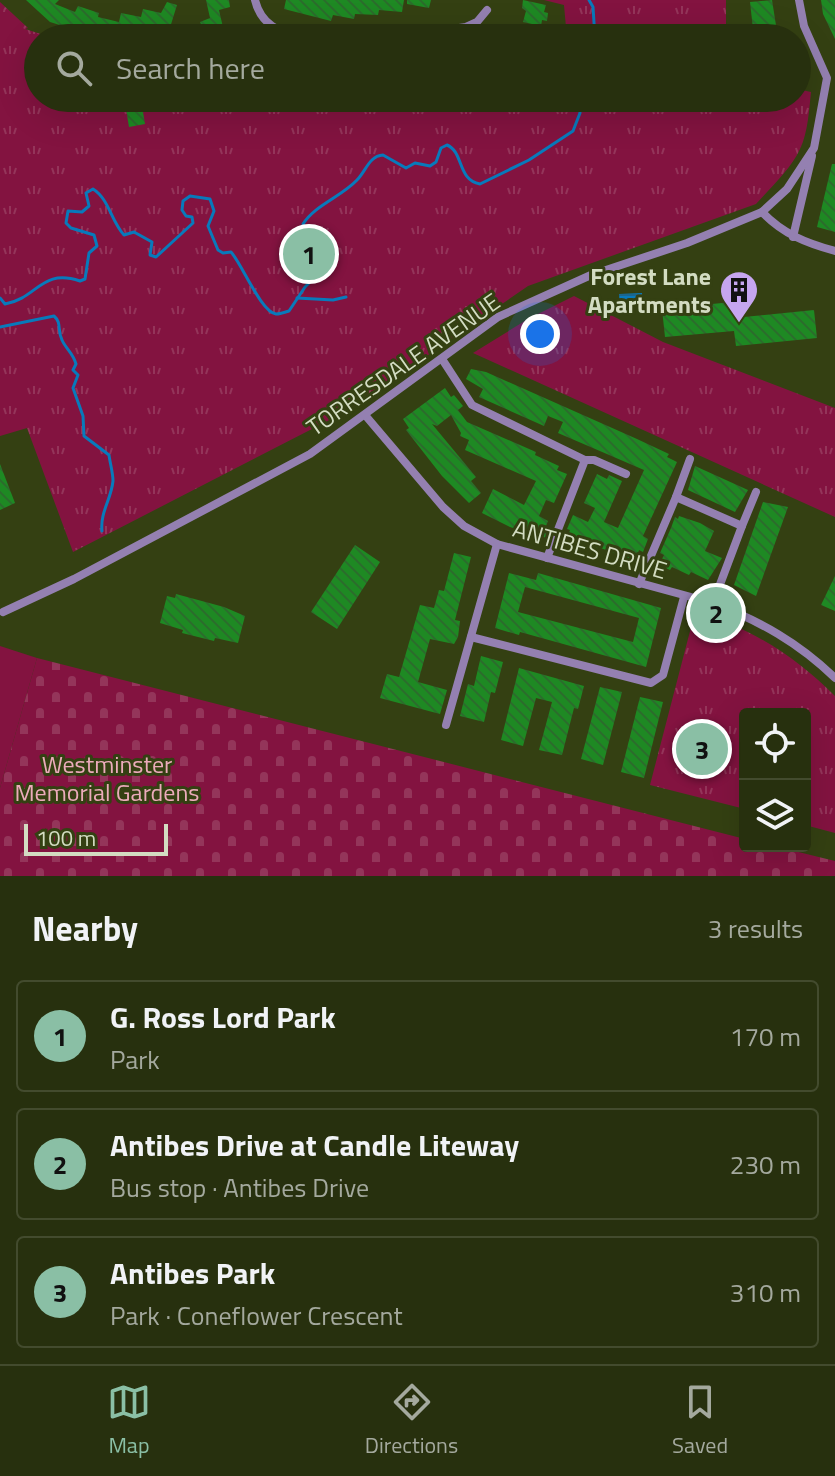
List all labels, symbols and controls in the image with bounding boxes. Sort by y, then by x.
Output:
search box [24,24,811,112]
text: Search here [116,45,265,91]
icon: search [52,46,96,90]
pin: 1 [283,224,335,284]
place label: Forest Lane Apartments [588,258,711,322]
building icon: Forest Lane Apartments [718,269,760,324]
street label: TORRESDALE AVENUE [299,284,507,444]
your location [520,314,560,354]
street label: ANTIBES DRIVE [509,510,671,588]
pin: 2 [690,583,742,643]
map controls [739,708,811,852]
button: locate [739,708,811,780]
pin: 3 [676,719,728,779]
park label: Westminster Memorial Gardens [15,746,199,810]
button: layers [739,780,811,852]
scale bar [24,820,168,856]
text: 100 m [36,821,96,855]
text: Nearby [32,902,138,954]
text: 3 results [708,909,803,948]
text: G. Ross Lord Park [110,994,336,1040]
text: 1 [53,1017,67,1056]
text: 170 m [730,1017,801,1056]
text: Park [110,1040,160,1079]
text: Antibes Drive at Candle Liteway [110,1122,519,1168]
text: 2 [53,1145,67,1184]
text: 230 m [730,1145,801,1184]
text: Bus stop · Antibes Drive [110,1168,369,1207]
text: Antibes Park [110,1250,275,1296]
text: 3 [53,1273,67,1312]
text: 310 m [730,1273,801,1312]
text: Park · Coneflower Crescent [110,1296,403,1335]
tab: Map [107,1380,151,1462]
tab: Directions [365,1380,458,1462]
tab: Saved [672,1380,728,1462]

